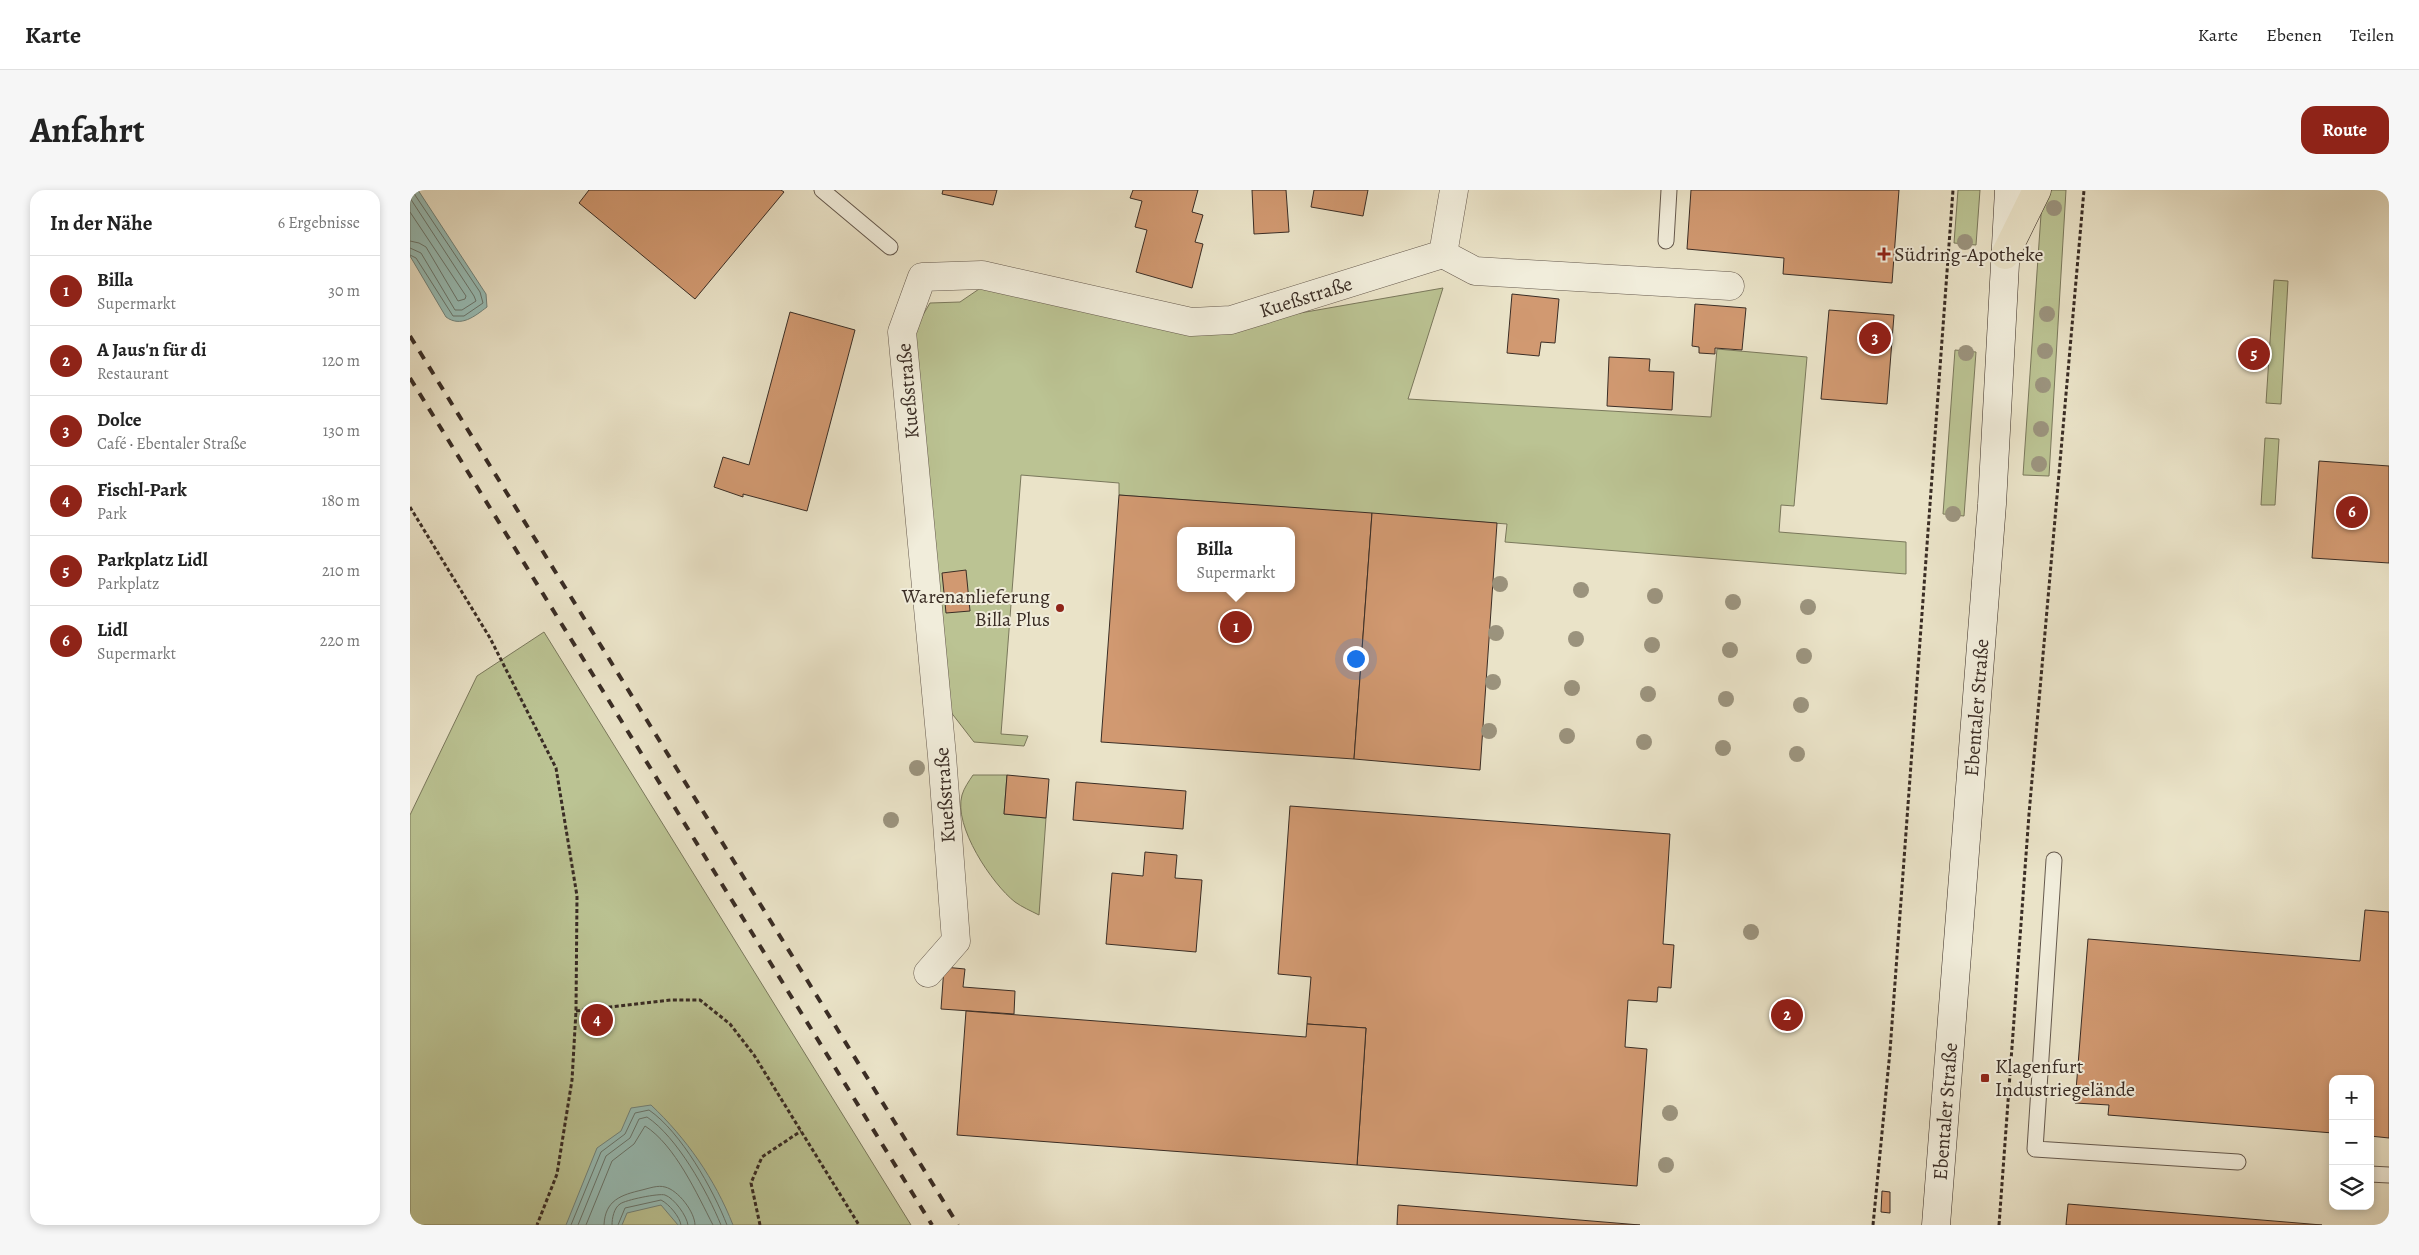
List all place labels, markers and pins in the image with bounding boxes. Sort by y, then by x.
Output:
place label: Südring-Apotheke [1894,241,2044,268]
marker: Südring-Apotheke [1878,248,1890,260]
pin: 3 [1859,319,1891,357]
pin: 5 [2238,335,2270,373]
pin: 6 [2336,493,2368,531]
place label: Warenanlieferung Billa Plus [901,583,1050,633]
marker: Warenanlieferung Billa Plus [1054,602,1066,614]
pin: 1 [1220,608,1252,646]
pin: 2 [1771,996,1803,1034]
pin: 4 [581,1001,613,1039]
place label: Klagenfurt Industriegelände [1995,1053,2135,1103]
marker: Klagenfurt Industriegelände [1979,1072,1991,1084]

